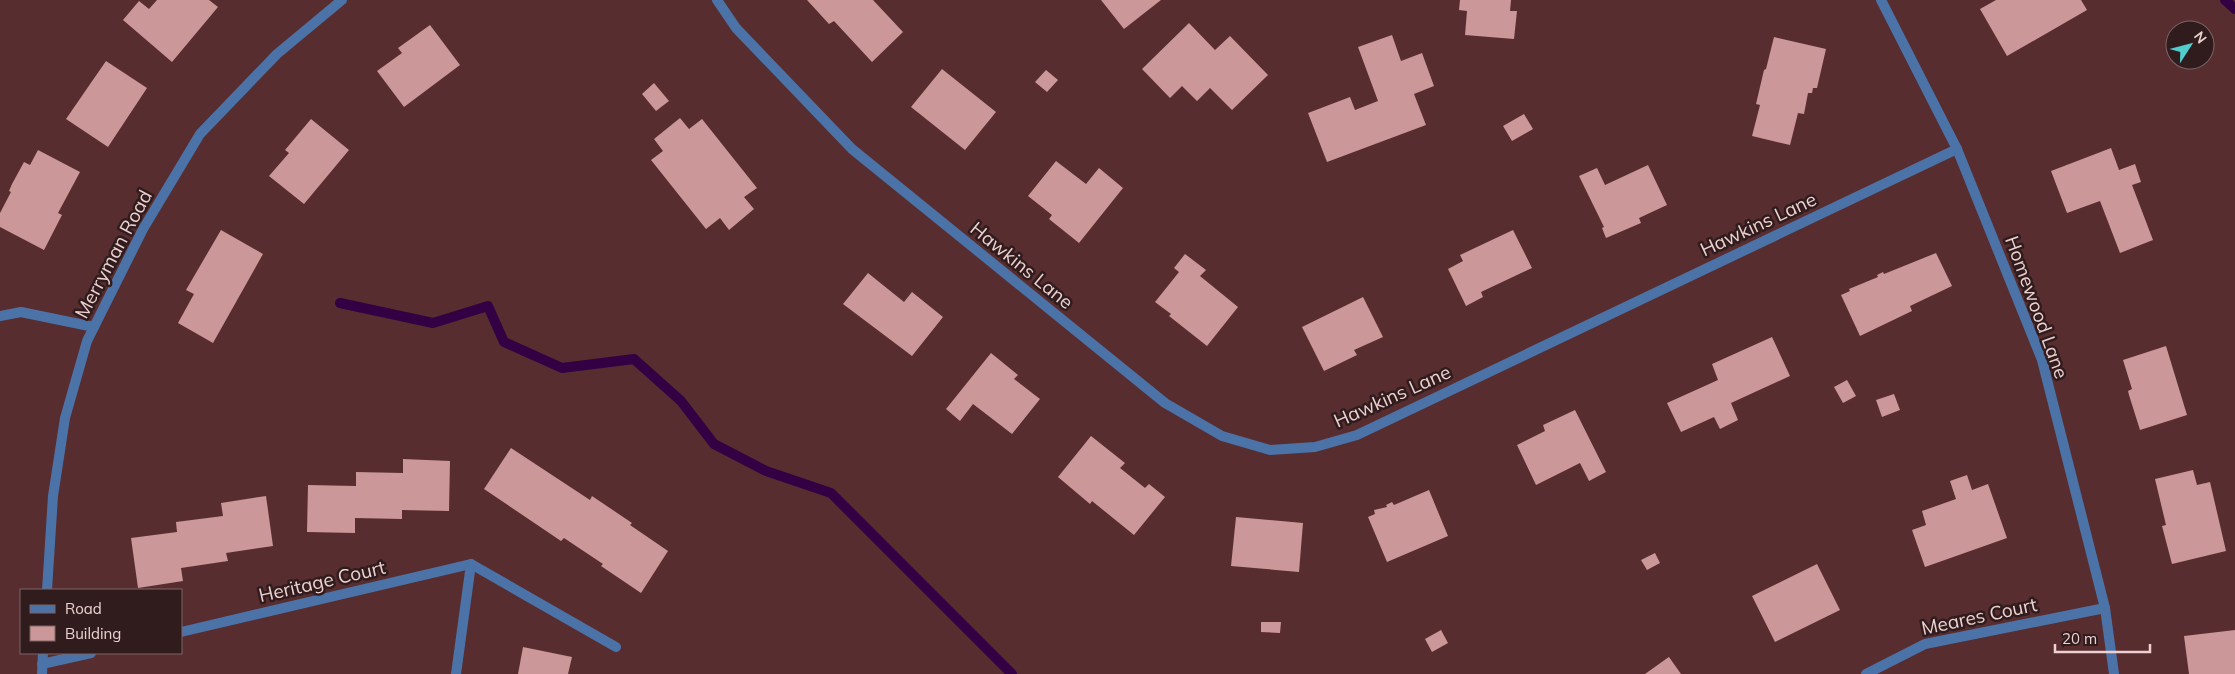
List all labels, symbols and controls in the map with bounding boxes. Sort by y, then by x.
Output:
north arrow [2165,20,2215,70]
text: N [2190,28,2211,47]
street label: Merryman Road [69,186,157,322]
street label: Hawkins Lane [1696,187,1820,261]
street label: Hawkins Lane [966,216,1078,314]
street label: Homewood Lane [2000,232,2074,382]
street label: Hawkins Lane [1330,360,1454,432]
street label: Heritage Court [256,555,388,607]
legend [20,589,182,654]
street label: Meares Court [1919,592,2039,640]
text: Road [65,599,102,618]
scale bar [2055,622,2150,654]
text: Building [65,624,121,643]
text: 20 m [2062,629,2097,648]

